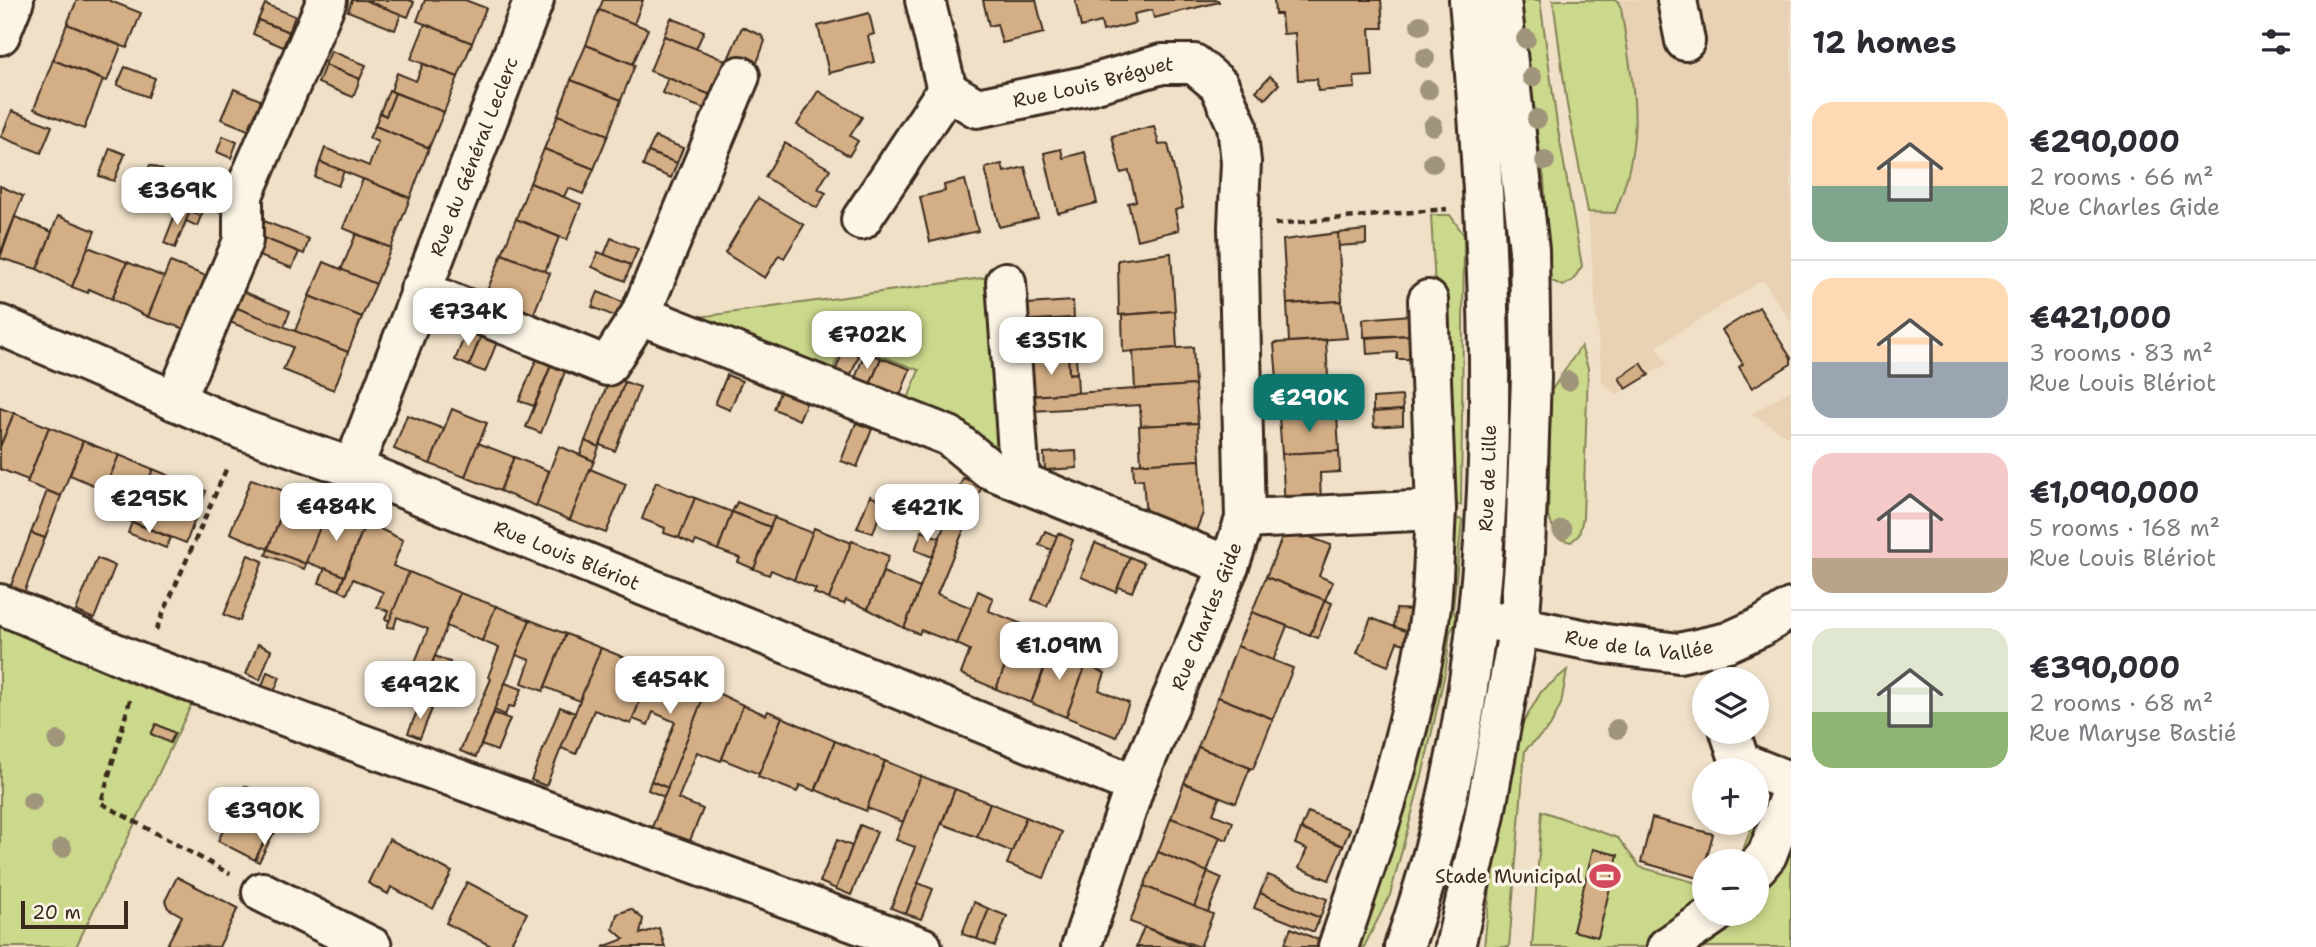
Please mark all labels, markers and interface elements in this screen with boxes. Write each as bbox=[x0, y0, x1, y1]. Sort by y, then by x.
text: 12 homes bbox=[1812, 22, 1956, 63]
icon: filters bbox=[2257, 23, 2295, 61]
street label: Rue Louis Bréguet bbox=[1011, 52, 1173, 113]
street label: Rue du Général Leclerc bbox=[424, 53, 524, 260]
text: €290,000 bbox=[2029, 121, 2180, 162]
icon: home bbox=[1868, 130, 1952, 214]
text: 2 rooms · 66 m² bbox=[2029, 162, 2214, 192]
pin: €369K bbox=[128, 168, 226, 227]
text: €369K bbox=[137, 175, 217, 205]
text: Rue Charles Gide bbox=[2029, 192, 2220, 222]
pin: €734K bbox=[419, 288, 517, 348]
text: €734K bbox=[429, 296, 507, 326]
text: €421,000 bbox=[2029, 297, 2172, 338]
icon: home bbox=[1868, 306, 1952, 390]
pin: €702K bbox=[818, 312, 916, 371]
pin: €351K bbox=[1002, 318, 1100, 377]
text: €702K bbox=[828, 319, 906, 349]
text: €351K bbox=[1015, 325, 1087, 355]
text: 3 rooms · 83 m² bbox=[2029, 338, 2213, 368]
text: Rue Louis Blériot bbox=[2029, 368, 2216, 398]
pin: €290K bbox=[1260, 374, 1358, 434]
text: €290K bbox=[1270, 382, 1348, 412]
street label: Rue de Lille bbox=[1473, 424, 1502, 532]
text: €1,090,000 bbox=[2029, 472, 2200, 513]
pin: €295K bbox=[100, 476, 198, 535]
icon: home bbox=[1868, 481, 1952, 565]
text: €295K bbox=[110, 483, 188, 513]
pin: €484K bbox=[287, 484, 385, 543]
pin: €421K bbox=[878, 484, 976, 544]
text: €484K bbox=[296, 491, 376, 521]
text: €421K bbox=[891, 492, 963, 522]
text: 5 rooms · 168 m² bbox=[2029, 513, 2220, 543]
street label: Rue Louis Blériot bbox=[490, 515, 643, 596]
street label: Rue Charles Gide bbox=[1165, 538, 1248, 694]
text: Rue Louis Blériot bbox=[2029, 543, 2216, 573]
pin: €1.09M bbox=[1002, 622, 1116, 682]
street label: Rue de la Vallée bbox=[1563, 624, 1716, 666]
text: €1.09M bbox=[1016, 630, 1102, 660]
text: €390,000 bbox=[2029, 647, 2180, 688]
pin: €454K bbox=[621, 656, 719, 716]
icon: home bbox=[1868, 656, 1952, 740]
pin: €492K bbox=[371, 662, 469, 721]
text: €454K bbox=[631, 664, 709, 694]
map controls bbox=[1692, 667, 1769, 926]
button: layers bbox=[1692, 667, 1769, 744]
text: €492K bbox=[380, 669, 460, 699]
text: 2 rooms · 68 m² bbox=[2029, 688, 2213, 718]
text: Rue Maryse Bastié bbox=[2029, 718, 2237, 748]
button: + bbox=[1692, 758, 1769, 835]
pin: €390K bbox=[215, 788, 313, 847]
text: €390K bbox=[224, 795, 304, 825]
button: − bbox=[1692, 849, 1769, 926]
sports icon: Stade Municipal bbox=[1588, 859, 1622, 893]
place label: Stade Municipal bbox=[1435, 864, 1582, 889]
scale bar bbox=[21, 898, 128, 930]
text: 20 m bbox=[32, 900, 81, 925]

